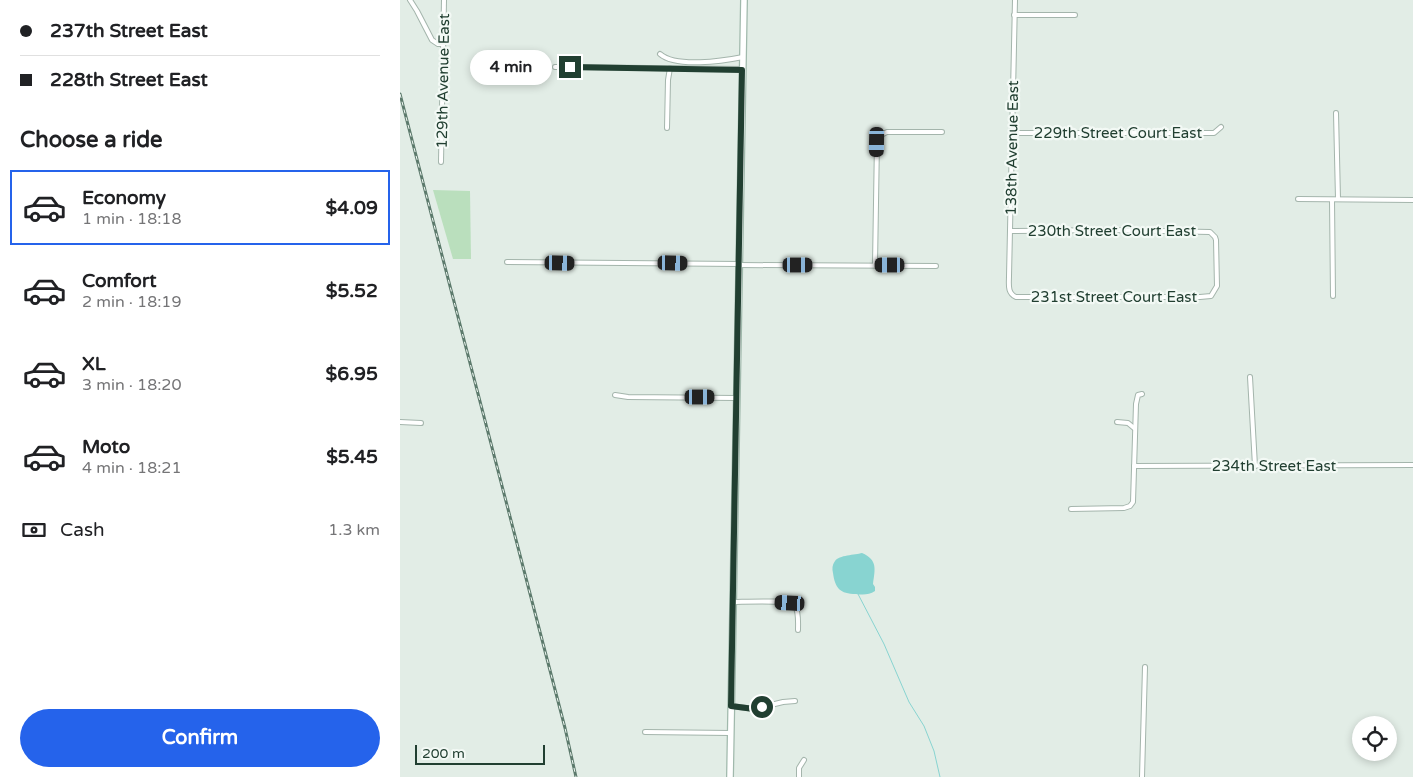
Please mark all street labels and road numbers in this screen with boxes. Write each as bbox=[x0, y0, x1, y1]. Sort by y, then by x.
street label: 129th Avenue East bbox=[433, 13, 453, 149]
street label: 138th Avenue East bbox=[1002, 80, 1022, 216]
street label: 229th Street Court East bbox=[1034, 124, 1202, 142]
street label: 230th Street Court East bbox=[1028, 222, 1196, 240]
street label: 231st Street Court East bbox=[1031, 288, 1197, 306]
street label: 234th Street East bbox=[1212, 457, 1337, 475]

